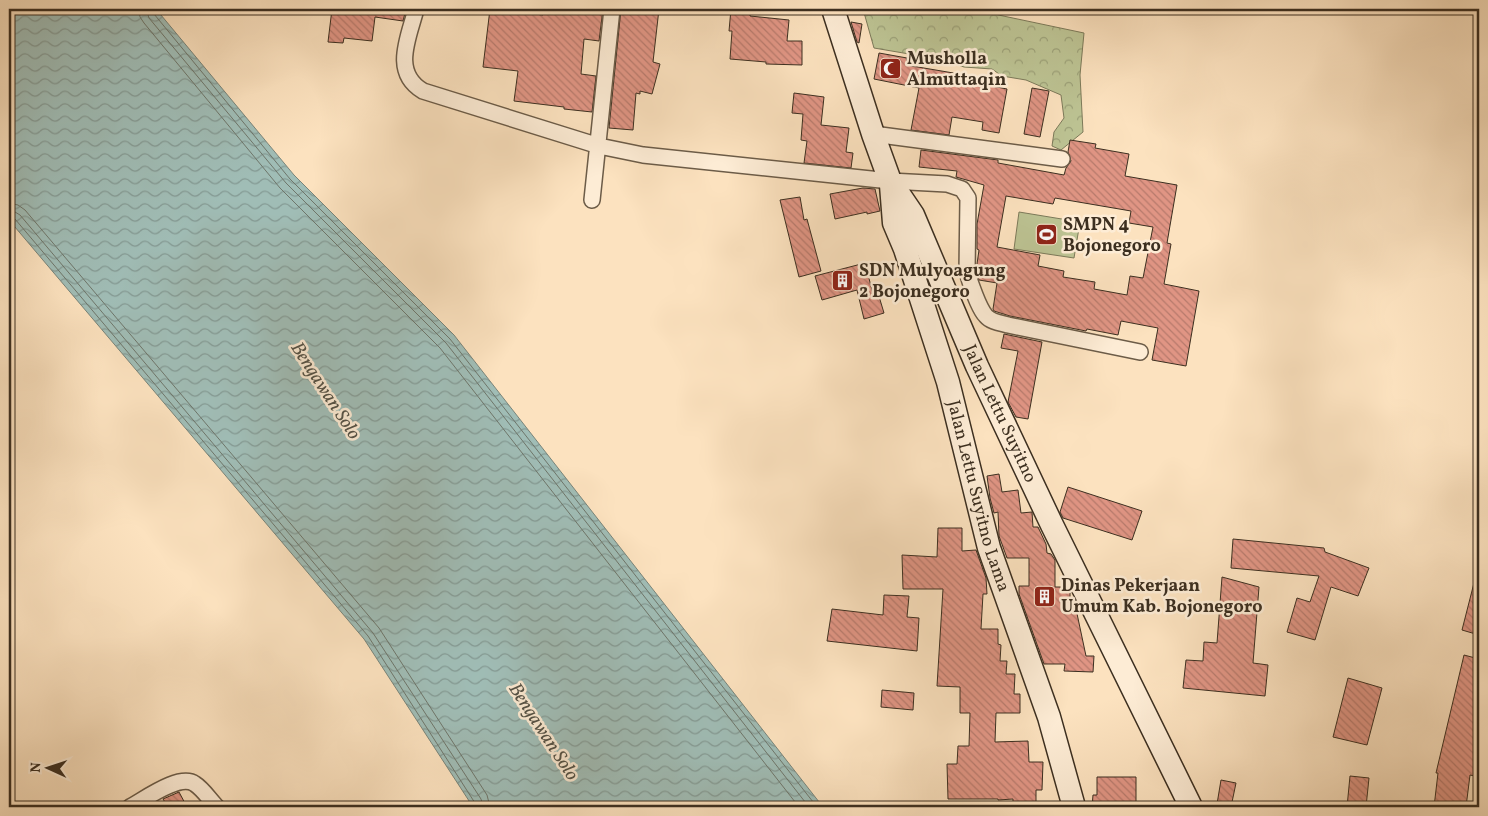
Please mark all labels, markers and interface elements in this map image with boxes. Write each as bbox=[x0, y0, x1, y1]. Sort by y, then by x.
place label: Musholla Almuttaqin bbox=[907, 47, 1006, 93]
mosque icon: Musholla Almuttaqin bbox=[879, 57, 903, 81]
place label: SMPN 4 Bojonegoro bbox=[1063, 213, 1161, 259]
sports icon: SMPN 4 Bojonegoro bbox=[1035, 223, 1059, 247]
place label: SDN Mulyoagung 2 Bojonegoro bbox=[859, 259, 1006, 305]
building icon: SDN Mulyoagung 2 Bojonegoro bbox=[831, 269, 855, 293]
water label: Bengawan Solo bbox=[284, 337, 366, 445]
street label: Jalan Lettu Suyitno bbox=[957, 341, 1043, 487]
street label: Jalan Lettu Suyitno Lama bbox=[940, 398, 1016, 595]
place label: Dinas Pekerjaan Umum Kab. Bojonegoro bbox=[1061, 574, 1263, 620]
building icon: Dinas Pekerjaan Umum Kab. Bojonegoro bbox=[1033, 584, 1057, 608]
water label: Bengawan Solo bbox=[502, 678, 584, 786]
north arrow bbox=[22, 744, 72, 794]
text: N bbox=[27, 762, 46, 773]

